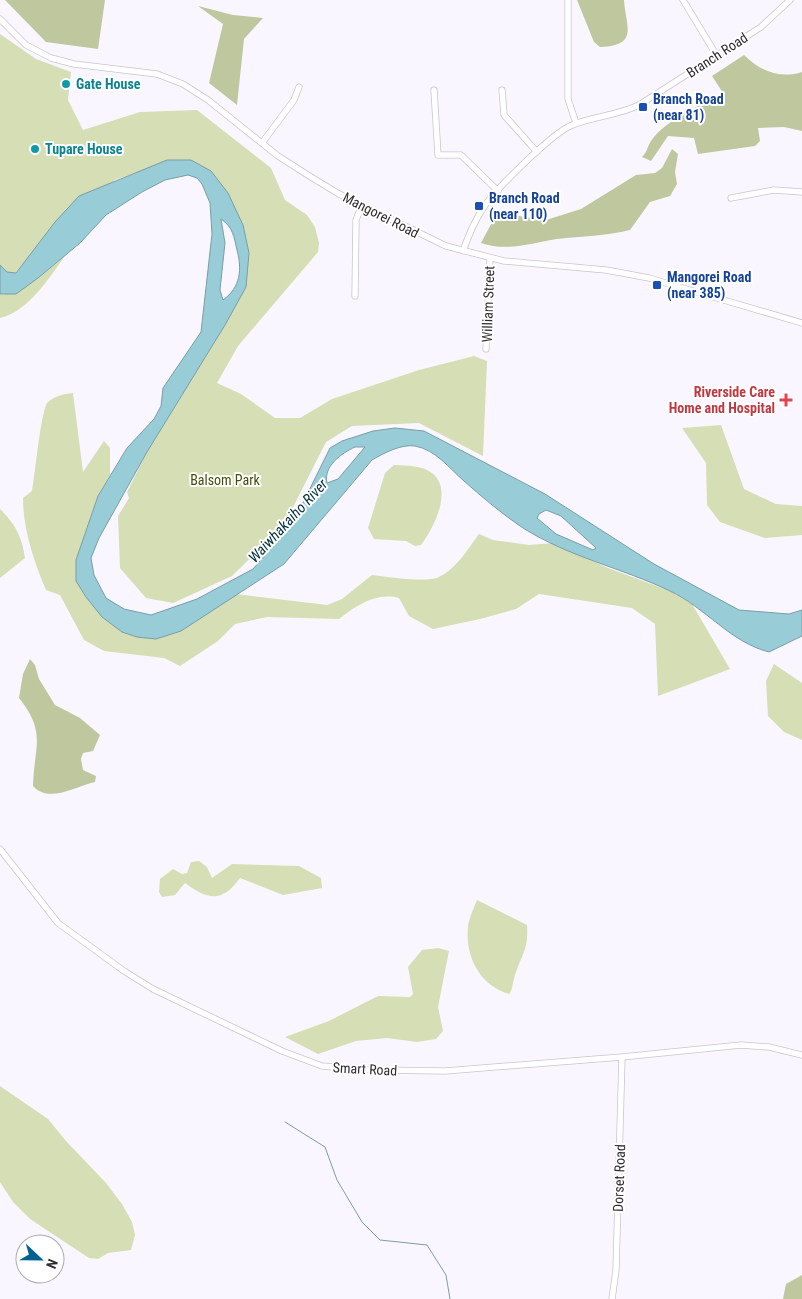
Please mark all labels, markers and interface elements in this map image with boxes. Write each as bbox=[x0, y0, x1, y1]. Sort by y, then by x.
street label: Branch Road bbox=[683, 29, 751, 81]
place label: Gate House bbox=[76, 76, 141, 92]
marker: Gate House bbox=[60, 78, 72, 90]
place label: Branch Road (near 81) bbox=[653, 91, 724, 124]
marker: Branch Road (near 81) bbox=[637, 101, 649, 113]
place label: Tupare House bbox=[45, 141, 123, 157]
marker: Tupare House bbox=[29, 143, 41, 155]
street label: Mangorei Road bbox=[340, 189, 422, 241]
place label: Branch Road (near 110) bbox=[489, 190, 560, 223]
marker: Branch Road (near 110) bbox=[473, 200, 485, 212]
street label: William Street bbox=[479, 265, 497, 343]
place label: Mangorei Road (near 385) bbox=[667, 269, 751, 302]
marker: Mangorei Road (near 385) bbox=[651, 279, 663, 291]
place label: Riverside Care Home and Hospital bbox=[669, 384, 775, 416]
marker: Riverside Care Home and Hospital bbox=[779, 393, 793, 407]
park label: Balsom Park bbox=[190, 472, 261, 488]
water label: Waiwhakaiho River bbox=[245, 475, 332, 567]
street label: Smart Road bbox=[332, 1059, 398, 1079]
street label: Dorset Road bbox=[610, 1144, 628, 1212]
north arrow bbox=[15, 1234, 65, 1284]
text: N bbox=[43, 1257, 61, 1271]

